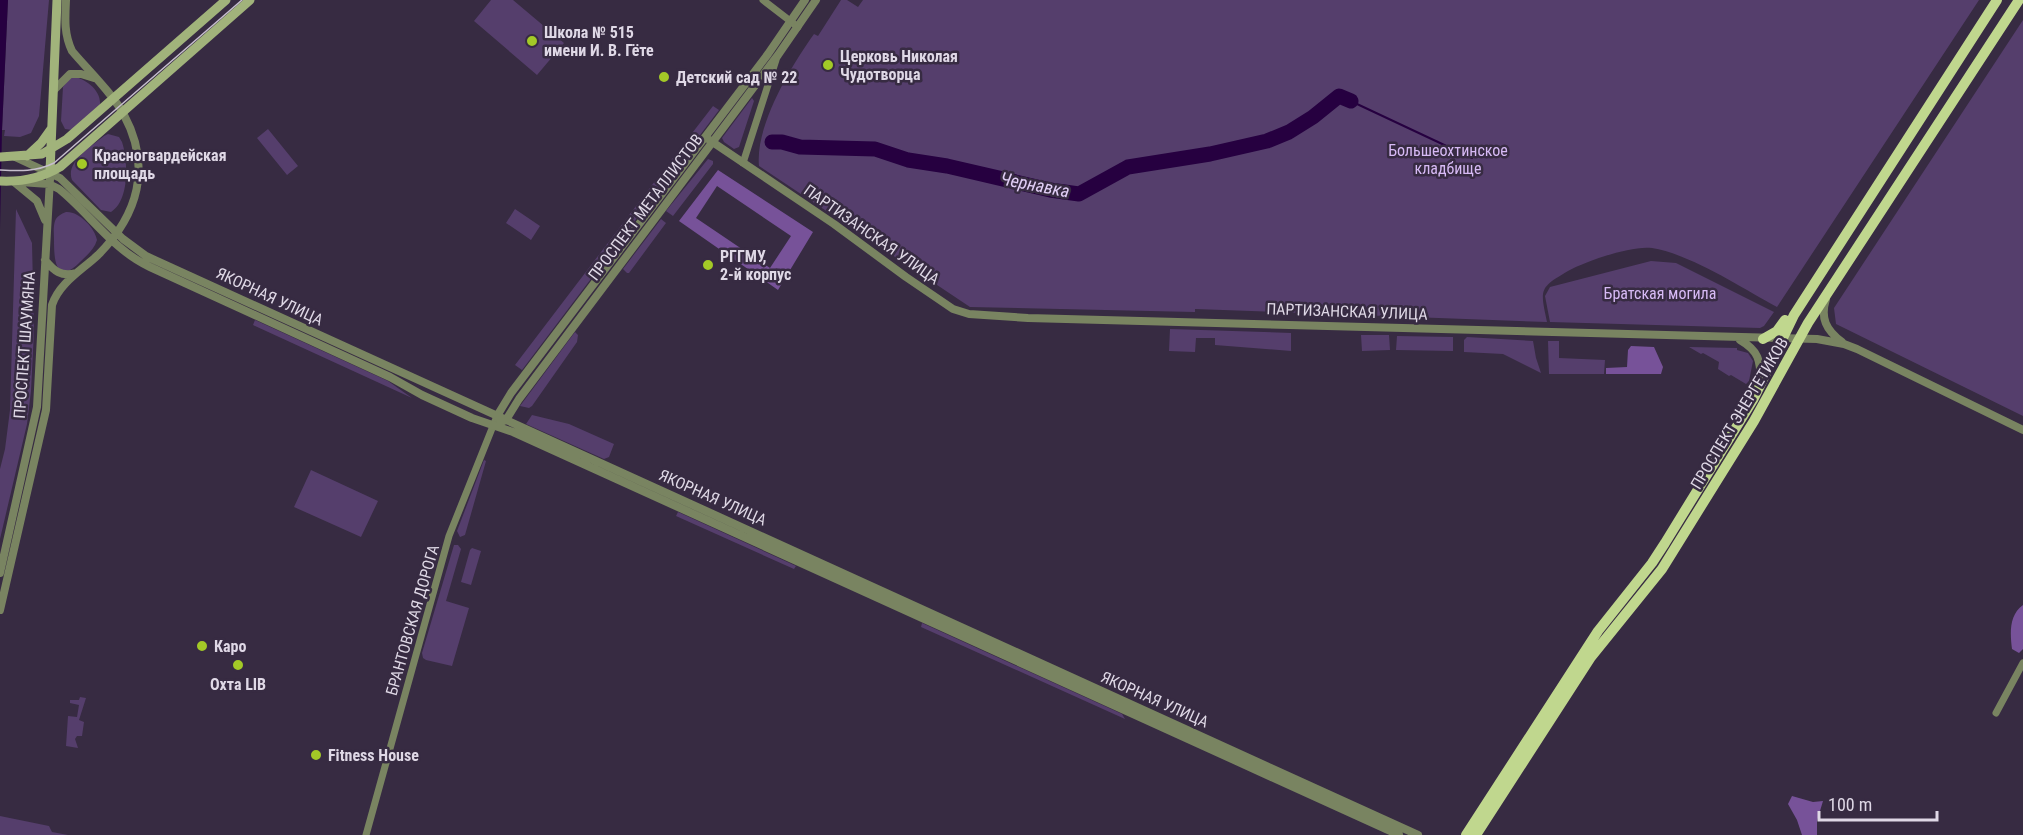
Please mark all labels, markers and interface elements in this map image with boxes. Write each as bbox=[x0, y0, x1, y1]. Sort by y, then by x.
place label: Школа № 515 имени И. В. Гёте bbox=[544, 23, 654, 60]
marker: Школа № 515 имени И. В. Гёте bbox=[525, 34, 539, 48]
place label: Церковь Николая Чудотворца bbox=[840, 47, 958, 84]
marker: Церковь Николая Чудотворца bbox=[821, 58, 835, 72]
place label: Детский сад № 22 bbox=[676, 68, 797, 87]
marker: Детский сад № 22 bbox=[657, 70, 671, 84]
street label: ПРОСПЕКТ МЕТАЛЛИСТОВ bbox=[584, 130, 707, 284]
park label: Большеохтинское кладбище bbox=[1388, 141, 1508, 178]
place label: Красногвардейская площадь bbox=[94, 146, 227, 183]
marker: Красногвардейская площадь bbox=[75, 157, 89, 171]
water label: Чернавка bbox=[999, 168, 1071, 202]
street label: ПАРТИЗАНСКАЯ УЛИЦА bbox=[800, 180, 943, 288]
place label: РГГМУ, 2-й корпус bbox=[720, 247, 791, 284]
marker: РГГМУ, 2-й корпус bbox=[701, 258, 715, 272]
street label: ЯКОРНАЯ УЛИЦА bbox=[213, 263, 326, 330]
street label: ПРОСПЕКТ ШАУМЯНА bbox=[10, 271, 39, 419]
park label: Братская могила bbox=[1604, 284, 1716, 303]
street label: ПАРТИЗАНСКАЯ УЛИЦА bbox=[1266, 299, 1428, 324]
street label: ПРОСПЕКТ ЭНЕРГЕТИКОВ bbox=[1687, 334, 1792, 492]
street label: ЯКОРНАЯ УЛИЦА bbox=[656, 465, 770, 530]
street label: БРАНТОВСКАЯ ДОРОГА bbox=[382, 543, 443, 698]
place label: Каро bbox=[214, 637, 246, 656]
marker: Каро bbox=[195, 639, 209, 653]
marker: Охта LIB bbox=[231, 658, 245, 672]
street label: ЯКОРНАЯ УЛИЦА bbox=[1098, 667, 1212, 732]
place label: Охта LIB bbox=[210, 675, 266, 694]
place label: Fitness House bbox=[328, 746, 419, 765]
marker: Fitness House bbox=[309, 748, 323, 762]
scale bar bbox=[1819, 784, 1938, 822]
text: 100 m bbox=[1828, 794, 1872, 815]

